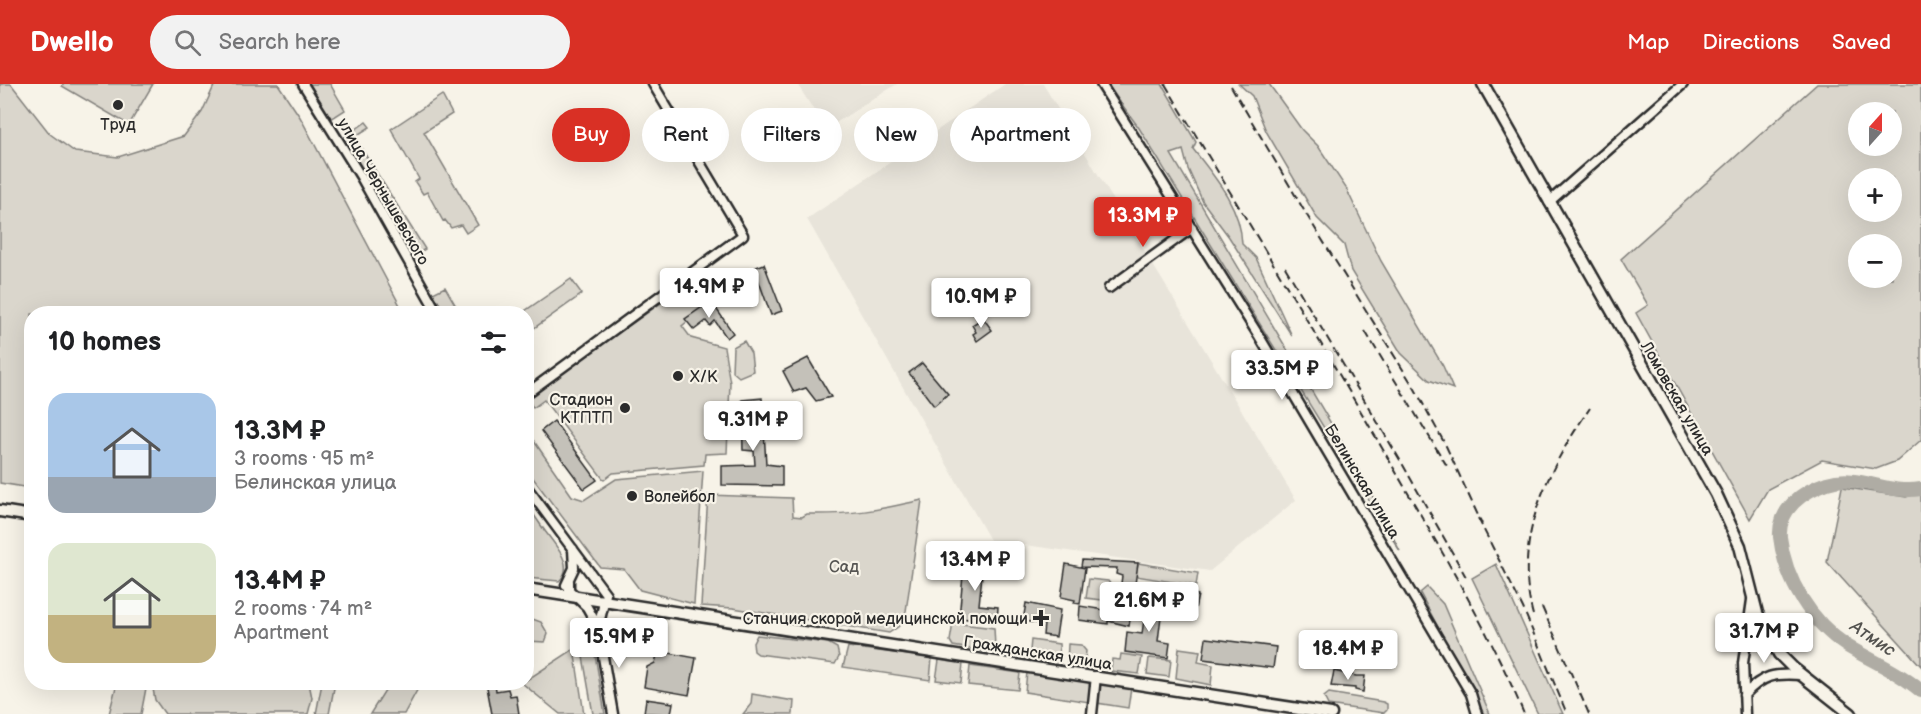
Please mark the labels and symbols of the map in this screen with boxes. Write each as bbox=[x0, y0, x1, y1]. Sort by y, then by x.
marker: Труд bbox=[111, 98, 125, 112]
north arrow bbox=[1848, 102, 1902, 156]
street label: улица Чернышевского bbox=[333, 115, 432, 268]
place label: Труд bbox=[100, 116, 136, 135]
pin: 13.3M ₽ bbox=[1088, 197, 1198, 248]
pin: 14.9M ₽ bbox=[654, 268, 764, 319]
pin: 10.9M ₽ bbox=[926, 278, 1036, 329]
street label: Ломовская улица bbox=[1636, 337, 1717, 460]
pin: 33.5M ₽ bbox=[1227, 350, 1337, 401]
place label: Х/К bbox=[690, 368, 718, 387]
marker: Х/К bbox=[671, 369, 685, 383]
place label: Стадион КТПТП bbox=[550, 391, 613, 428]
marker: Стадион КТПТП bbox=[618, 401, 632, 415]
pin: 9.31M ₽ bbox=[698, 401, 808, 452]
street label: Белинская улица bbox=[1320, 421, 1404, 543]
place label: Волейбол bbox=[644, 488, 716, 507]
marker: Волейбол bbox=[625, 489, 639, 503]
pin: 13.4M ₽ bbox=[920, 541, 1030, 592]
park label: Сад bbox=[829, 558, 859, 577]
pin: 21.6M ₽ bbox=[1094, 582, 1204, 633]
marker: Станция скорой медицинской помощи bbox=[1032, 609, 1050, 627]
place label: Станция скорой медицинской помощи bbox=[743, 610, 1028, 629]
pin: 31.7M ₽ bbox=[1709, 613, 1819, 664]
water label: Атмис bbox=[1845, 615, 1899, 661]
pin: 15.9M ₽ bbox=[564, 618, 674, 669]
pin: 18.4M ₽ bbox=[1293, 630, 1403, 681]
street label: Гражданская улица bbox=[962, 632, 1114, 675]

